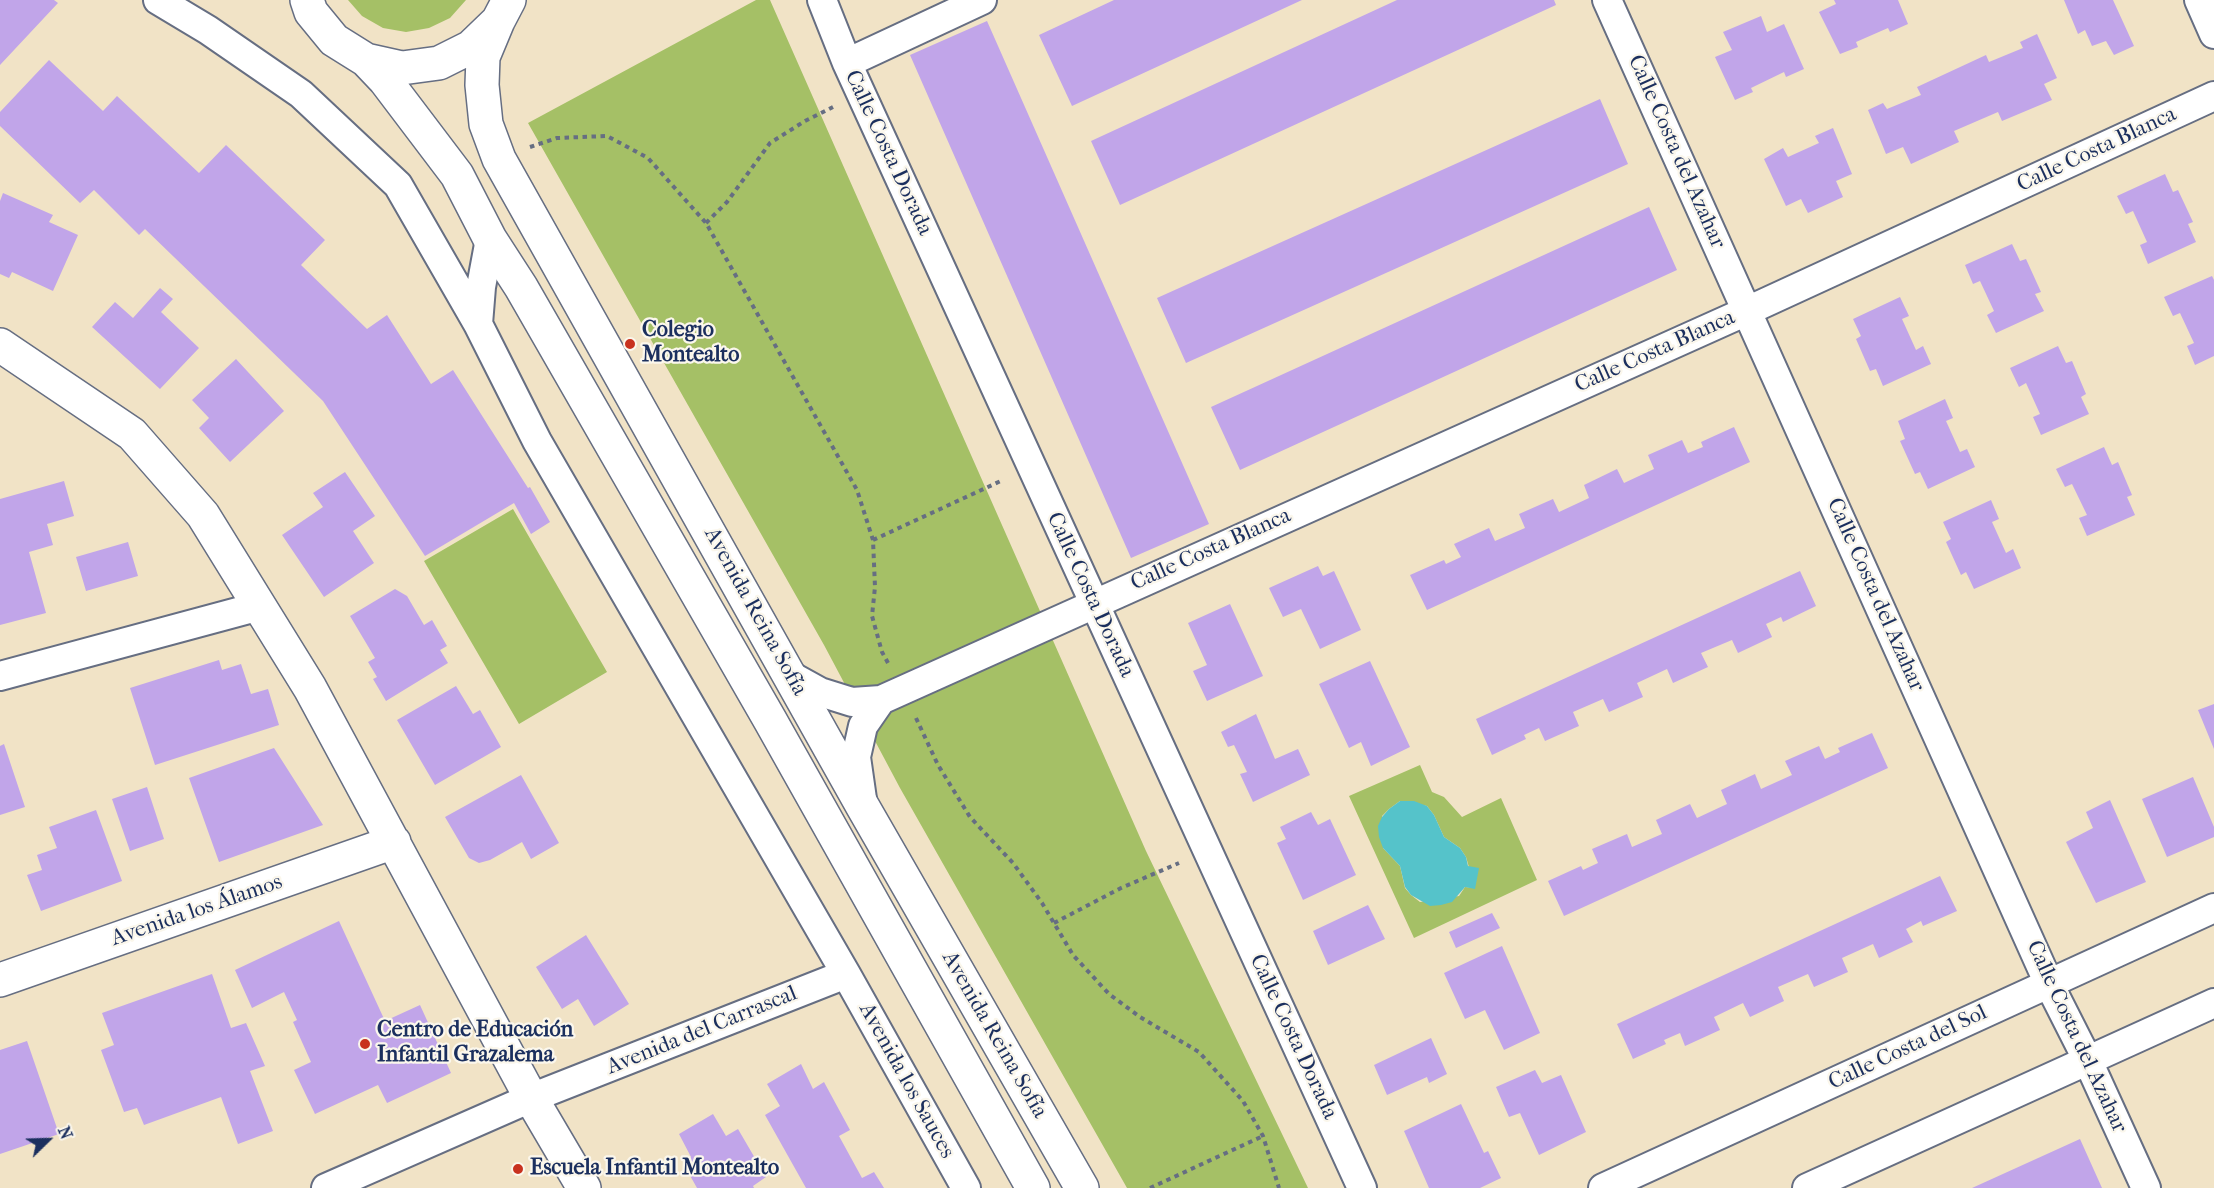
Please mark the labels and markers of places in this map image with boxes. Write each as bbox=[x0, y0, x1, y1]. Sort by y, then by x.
place label: Colegio Montealto bbox=[642, 318, 739, 370]
marker: Colegio Montealto bbox=[623, 337, 637, 351]
place label: Centro de Educación Infantil Grazalema bbox=[377, 1018, 573, 1070]
marker: Centro de Educación Infantil Grazalema bbox=[358, 1037, 372, 1051]
place label: Escuela Infantil Montealto bbox=[530, 1156, 779, 1182]
marker: Escuela Infantil Montealto bbox=[511, 1162, 525, 1176]

